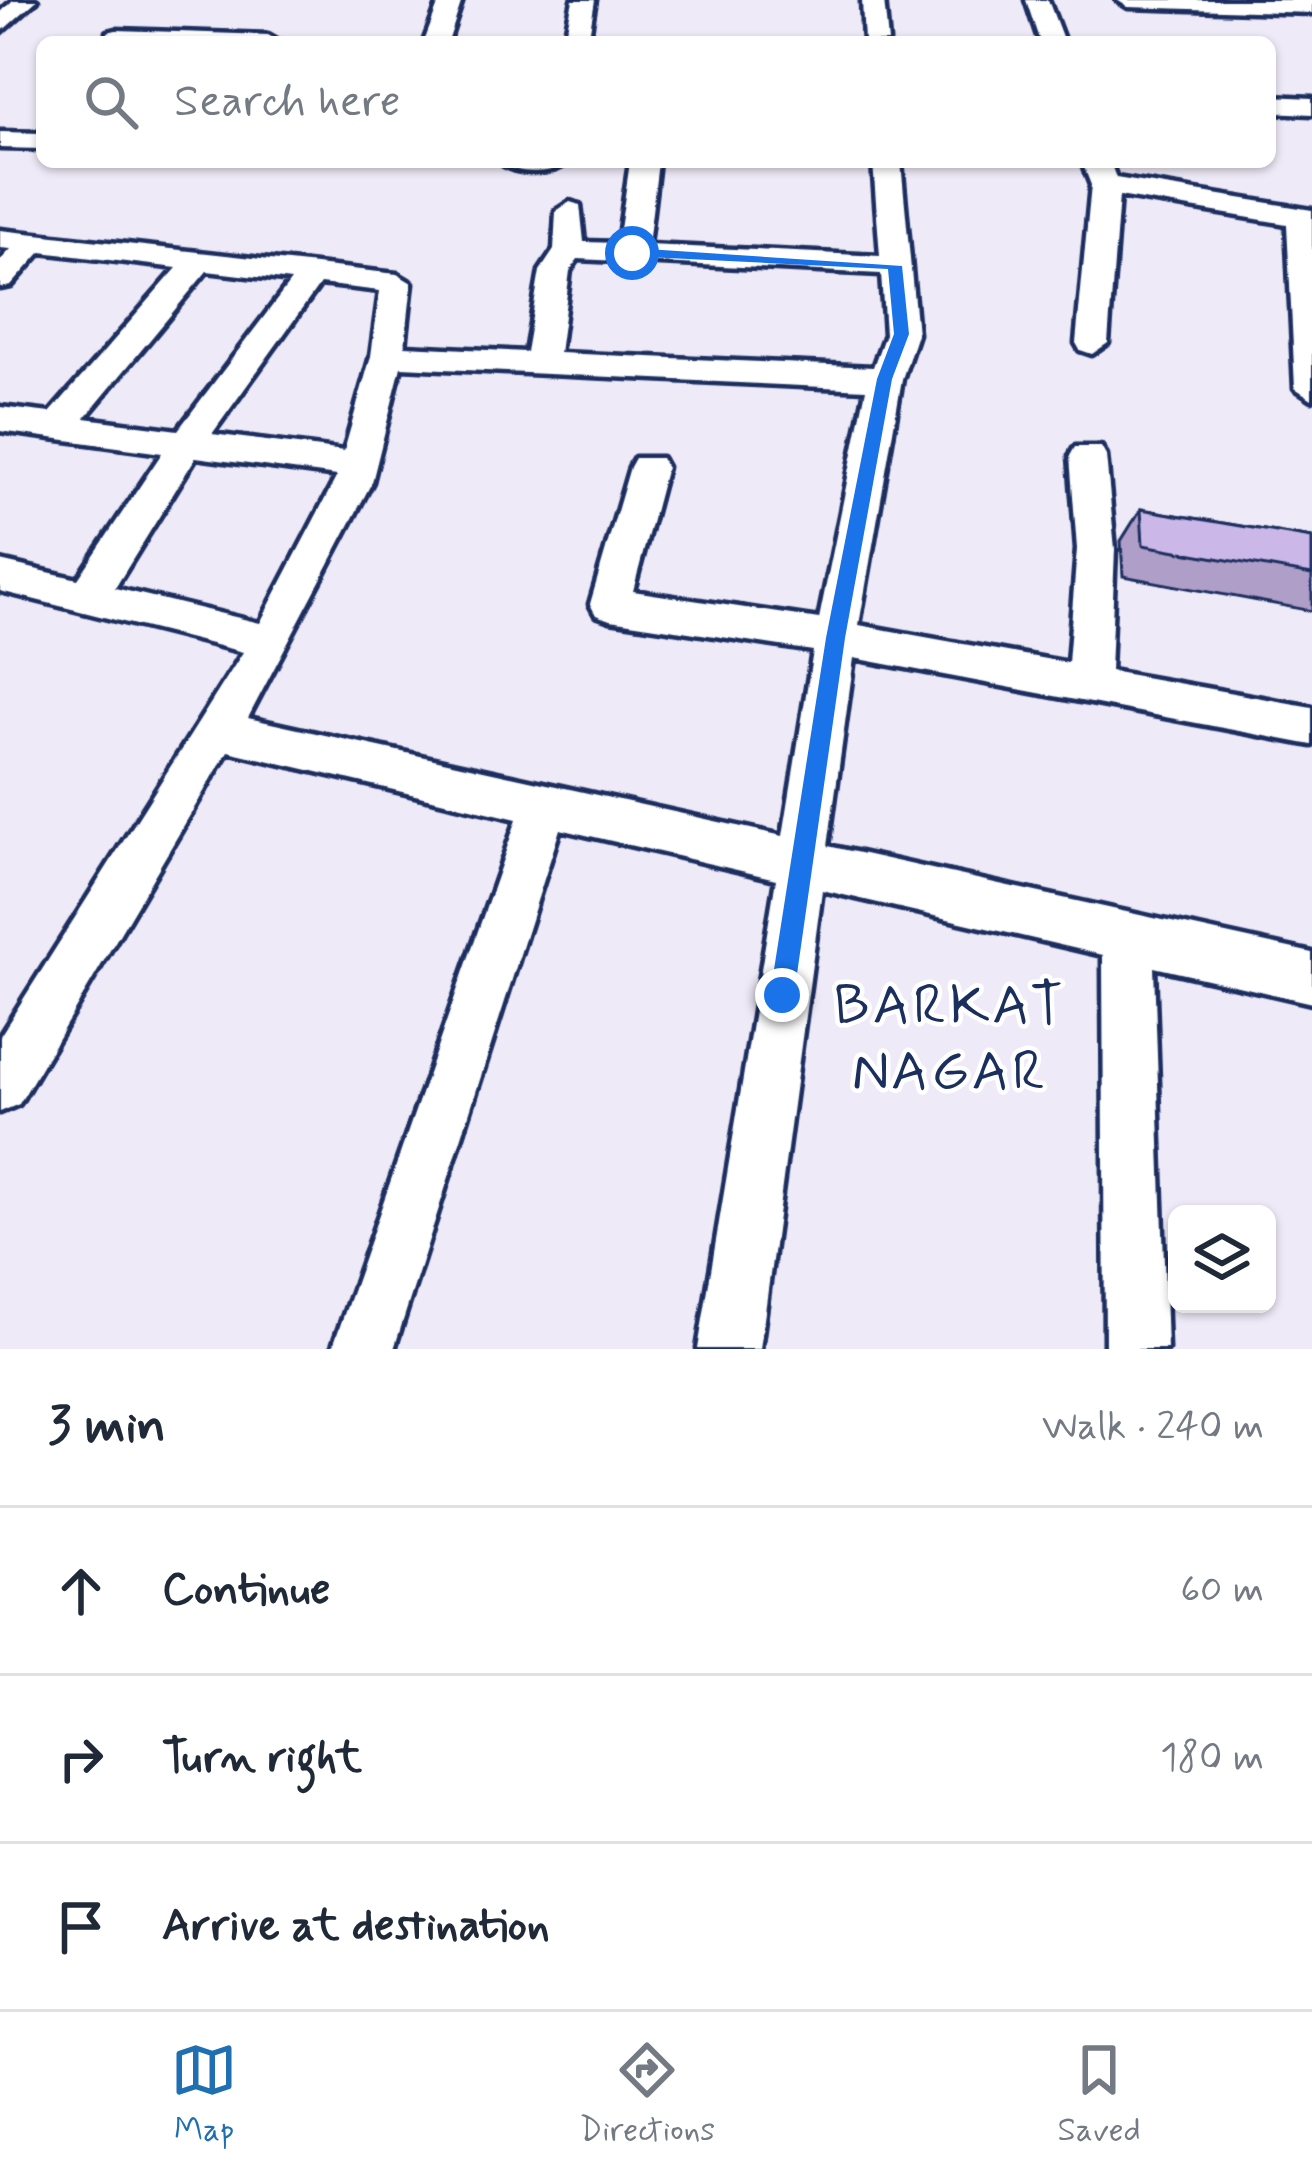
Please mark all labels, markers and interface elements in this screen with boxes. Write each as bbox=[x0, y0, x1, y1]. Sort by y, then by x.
search box bbox=[36, 36, 1276, 168]
icon: search bbox=[78, 69, 144, 135]
text: Search here bbox=[174, 73, 401, 132]
route start bbox=[605, 226, 659, 280]
route end bbox=[755, 968, 809, 1022]
district label: BARKAT NAGAR bbox=[834, 970, 1066, 1111]
map controls bbox=[1168, 1205, 1276, 1313]
button: layers bbox=[1168, 1205, 1276, 1313]
text: 3 min bbox=[48, 1394, 166, 1460]
text: Walk · 240 m bbox=[1042, 1402, 1264, 1453]
icon: ahead bbox=[48, 1558, 114, 1624]
text: Continue bbox=[162, 1561, 330, 1620]
text: 60 m bbox=[1180, 1565, 1264, 1616]
icon: right bbox=[48, 1726, 114, 1792]
text: Turn right bbox=[162, 1729, 362, 1788]
text: 180 m bbox=[1160, 1733, 1264, 1784]
icon: arrive bbox=[48, 1894, 114, 1960]
text: Arrive at destination bbox=[162, 1897, 550, 1956]
tab: Map bbox=[171, 2037, 237, 2153]
tab: Directions bbox=[579, 2037, 715, 2153]
tab: Saved bbox=[1057, 2037, 1141, 2153]

